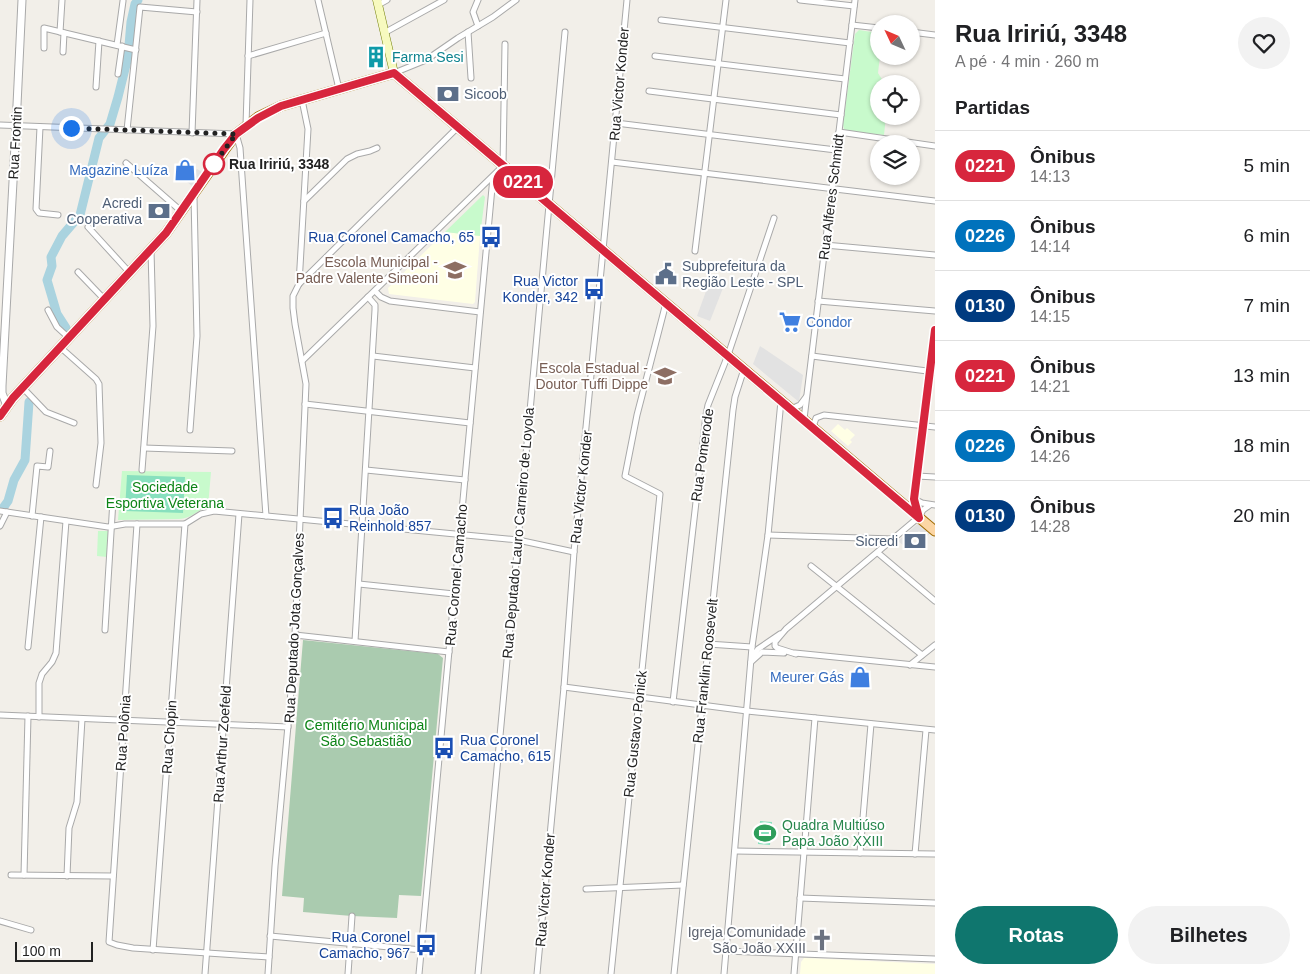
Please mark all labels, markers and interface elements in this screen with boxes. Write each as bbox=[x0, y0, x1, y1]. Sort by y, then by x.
north arrow bbox=[870, 15, 920, 65]
map controls bbox=[870, 15, 920, 185]
button: heart bbox=[1238, 17, 1290, 69]
text: Rua Iririú, 3348 bbox=[955, 20, 1127, 47]
street label: Rua Victor Konder bbox=[606, 26, 632, 142]
building icon: Farma Sesi bbox=[363, 44, 389, 70]
place label: Farma Sesi bbox=[392, 49, 464, 65]
text: A pé · 4 min · 260 m bbox=[955, 53, 1099, 70]
button: locate bbox=[870, 75, 920, 125]
bank icon: Sicoob bbox=[435, 81, 461, 107]
place label: Sicoob bbox=[464, 86, 507, 102]
text: Partidas bbox=[955, 97, 1030, 118]
street label: Rua Frontin bbox=[5, 106, 25, 180]
your location bbox=[59, 116, 84, 141]
street label: Rua Alferes Schmidt bbox=[815, 133, 847, 261]
button: layers bbox=[870, 135, 920, 185]
text: Ônibus bbox=[1030, 146, 1096, 167]
marker: Rua Iririú, 3348 bbox=[203, 153, 225, 175]
text: 5 min bbox=[1244, 155, 1290, 176]
place label: Rua Iririú, 3348 bbox=[229, 156, 330, 172]
text: 0221 bbox=[965, 156, 1005, 176]
shop icon: Magazine Luíza bbox=[172, 157, 198, 183]
place label: Magazine Luíza bbox=[69, 162, 168, 178]
line badge: 0221 bbox=[488, 166, 558, 198]
text: 14:13 bbox=[1030, 168, 1070, 185]
text: 0221 bbox=[503, 172, 543, 192]
place label: Acredi Cooperativa bbox=[67, 195, 142, 227]
bank icon: Acredi Cooperativa bbox=[146, 198, 172, 224]
text: Ônibus bbox=[1030, 216, 1096, 237]
bus stop icon: Rua Coronel Camacho, 65 bbox=[478, 224, 504, 250]
text: 6 min bbox=[1244, 225, 1290, 246]
text: 0226 bbox=[965, 226, 1005, 246]
place label: Rua Coronel Camacho, 65 bbox=[308, 229, 474, 245]
text: 14:14 bbox=[1030, 238, 1070, 255]
place label: Escola Municipal - Padre Valente Simeoni bbox=[296, 254, 438, 286]
school or university icon: Escola Municipal - Padre Valente Simeoni bbox=[442, 257, 468, 283]
place label: Subprefeitura da Região Leste - SPL bbox=[682, 258, 804, 290]
public building icon: Subprefeitura da Região Leste - SPL bbox=[653, 261, 679, 287]
place label: Rua Victor Konder, 342 bbox=[502, 273, 578, 305]
bus stop icon: Rua Victor Konder, 342 bbox=[581, 276, 607, 302]
text: Ônibus bbox=[1030, 286, 1096, 307]
text: 7 min bbox=[1244, 295, 1290, 316]
text: 0130 bbox=[965, 296, 1005, 316]
text: 14:15 bbox=[1030, 308, 1070, 325]
supermarket icon: Condor bbox=[777, 309, 803, 335]
place label: Condor bbox=[806, 314, 852, 330]
text: Ônibus bbox=[1030, 356, 1096, 377]
place label: Escola Estadual - Doutor Tuffi Dippe bbox=[535, 360, 648, 392]
school or university icon: Escola Estadual - Doutor Tuffi Dippe bbox=[652, 363, 678, 389]
text: 13 min bbox=[1233, 365, 1290, 386]
text: 0221 bbox=[965, 366, 1005, 386]
text: 14:21 bbox=[1030, 378, 1070, 395]
street label: Rua Deputado Lauro Carneiro de Loyola bbox=[499, 406, 537, 659]
street label: Rua Pomerode bbox=[688, 407, 717, 503]
text: Ônibus bbox=[1030, 426, 1096, 447]
street label: Rua Victor Konder bbox=[567, 429, 595, 545]
text: 18 min bbox=[1233, 435, 1290, 456]
text: 0226 bbox=[965, 436, 1005, 456]
text: 14:26 bbox=[1030, 448, 1070, 465]
park label: Sociedade Esportiva Veterana bbox=[106, 479, 224, 511]
text: Ônibus bbox=[1030, 496, 1096, 517]
place label: Rua João Reinhold 857 bbox=[349, 502, 432, 534]
street label: Rua Coronel Camacho bbox=[442, 503, 470, 647]
bus stop icon: Rua João Reinhold 857 bbox=[320, 505, 346, 531]
text: 20 min bbox=[1233, 505, 1290, 526]
text: 0130 bbox=[965, 506, 1005, 526]
text: 14:28 bbox=[1030, 518, 1070, 535]
bank icon: Sicredi bbox=[902, 528, 928, 554]
street label: Rua Deputado Jota Gonçalves bbox=[281, 532, 307, 724]
place label: Sicredi bbox=[855, 533, 898, 549]
street label: Rua Franklin Roosevelt bbox=[689, 598, 721, 744]
shop icon: Meurer Gás bbox=[847, 664, 873, 690]
street label: Rua Gustavo Ponick bbox=[620, 669, 650, 798]
place label: Meurer Gás bbox=[770, 669, 844, 685]
street label: Rua Arthur Zoefeld bbox=[210, 685, 234, 803]
street label: Rua Polônia bbox=[112, 694, 134, 772]
street label: Rua Chopin bbox=[158, 700, 180, 774]
park label: Cemitério Municipal São Sebastião bbox=[305, 717, 427, 749]
place label: Rua Coronel Camacho, 615 bbox=[460, 732, 551, 764]
bus stop icon: Rua Coronel Camacho, 615 bbox=[431, 735, 457, 761]
place label: Quadra Multiúso Papa João XXIII bbox=[782, 817, 885, 849]
sports icon: Quadra Multiúso Papa João XXIII bbox=[752, 820, 778, 846]
street label: Rua Victor Konder bbox=[532, 832, 558, 948]
button: Rotas bbox=[955, 906, 1118, 964]
button: Bilhetes bbox=[1128, 906, 1290, 964]
place label: Igreja Comunidade São João XXIII bbox=[688, 924, 806, 956]
church icon: Igreja Comunidade São João XXIII bbox=[809, 927, 835, 953]
place label: Rua Coronel Camacho, 967 bbox=[319, 929, 410, 961]
bus stop icon: Rua Coronel Camacho, 967 bbox=[413, 932, 439, 958]
scale bar bbox=[15, 939, 92, 962]
text: 100 m bbox=[22, 943, 61, 959]

